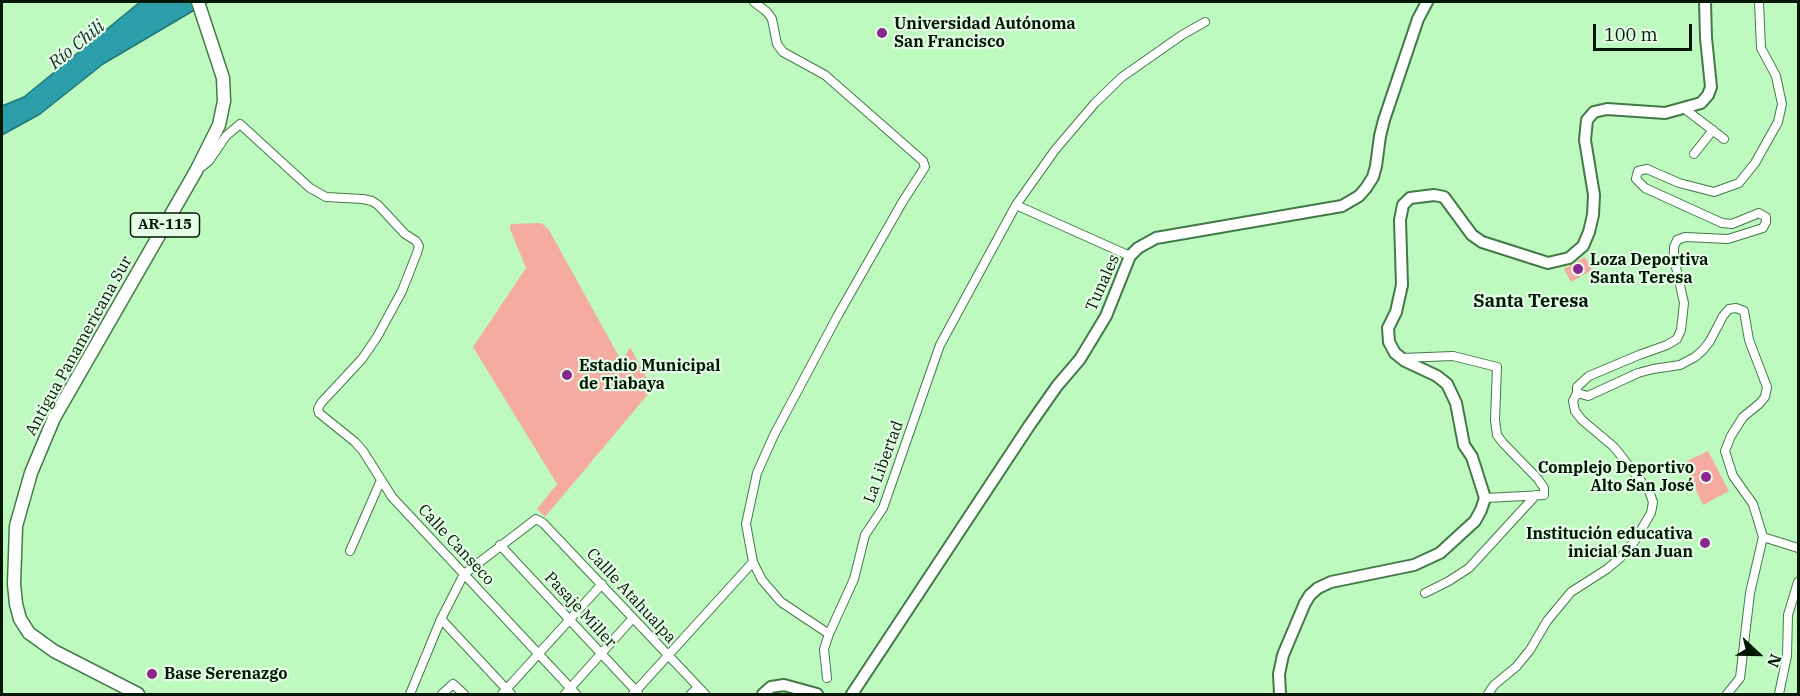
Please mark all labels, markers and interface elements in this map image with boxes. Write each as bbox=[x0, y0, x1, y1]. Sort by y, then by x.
scale bar bbox=[1596, 12, 1695, 50]
place label: Universidad Autónoma San Francisco bbox=[894, 14, 1076, 52]
water label: Río Chili bbox=[45, 16, 109, 74]
text: 100 m bbox=[1604, 23, 1658, 46]
marker: Universidad Autónoma San Francisco bbox=[875, 26, 889, 40]
road number: AR-115 bbox=[130, 213, 200, 237]
place label: Loza Deportiva Santa Teresa bbox=[1590, 250, 1708, 288]
street label: Tunales bbox=[1082, 252, 1124, 314]
street label: Antigua Panamericana Sur bbox=[22, 253, 136, 439]
marker: Loza Deportiva Santa Teresa bbox=[1571, 262, 1585, 276]
district label: Santa Teresa bbox=[1473, 291, 1589, 313]
place label: Estadio Municipal de Tiabaya bbox=[579, 356, 720, 394]
marker: Estadio Municipal de Tiabaya bbox=[560, 368, 574, 382]
street label: La Libertad bbox=[860, 418, 908, 506]
place label: Complejo Deportivo Alto San José bbox=[1538, 458, 1694, 496]
marker: Complejo Deportivo Alto San José bbox=[1699, 470, 1713, 484]
street label: Calle Canseco bbox=[414, 501, 498, 589]
place label: Institución educativa inicial San Juan bbox=[1526, 524, 1693, 562]
marker: Institución educativa inicial San Juan bbox=[1698, 536, 1712, 550]
street label: Callle Atahualpa bbox=[582, 545, 680, 647]
street label: Pasaje Miller bbox=[540, 568, 620, 652]
north arrow bbox=[1728, 624, 1788, 684]
text: N bbox=[1763, 651, 1786, 670]
place label: Base Serenazgo bbox=[164, 664, 288, 684]
marker: Base Serenazgo bbox=[145, 667, 159, 681]

